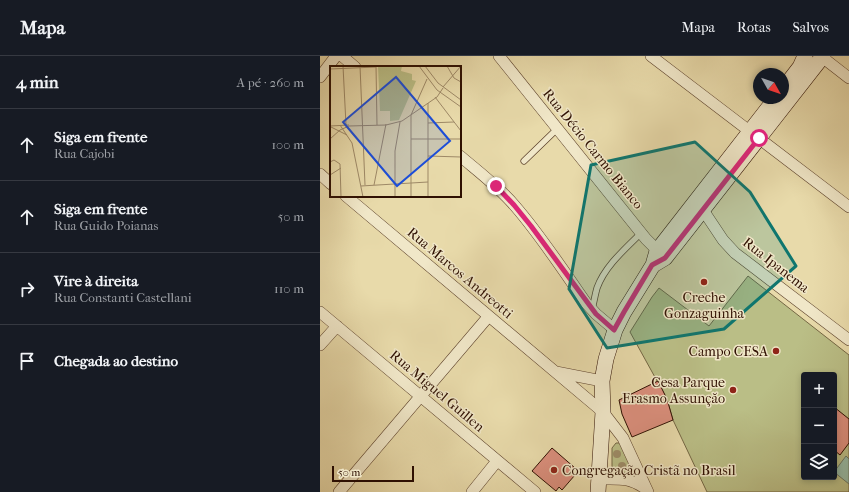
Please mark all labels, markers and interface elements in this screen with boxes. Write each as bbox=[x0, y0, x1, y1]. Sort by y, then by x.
text: Mapa bbox=[20, 17, 65, 39]
text: Mapa bbox=[682, 19, 715, 36]
text: Rotas bbox=[737, 19, 771, 36]
text: Salvos bbox=[793, 19, 829, 36]
inset map bbox=[330, 66, 461, 197]
north arrow bbox=[753, 68, 789, 104]
text: 4 min bbox=[16, 72, 59, 92]
text: A pé · 260 m bbox=[237, 75, 304, 90]
street label: Rua Décio Carmo Bianco bbox=[539, 85, 647, 213]
text: Siga em frente bbox=[54, 128, 147, 146]
route start bbox=[750, 129, 768, 147]
icon: ahead bbox=[16, 134, 38, 156]
text: 100 m bbox=[271, 137, 304, 152]
text: Rua Cajobi bbox=[54, 146, 115, 161]
route end bbox=[487, 177, 505, 195]
text: Siga em frente bbox=[54, 200, 147, 218]
icon: ahead bbox=[16, 206, 38, 228]
text: 50 m bbox=[278, 209, 304, 224]
text: Rua Guido Poianas bbox=[54, 218, 158, 233]
street label: Rua Marcos Andreotti bbox=[404, 224, 516, 322]
street label: Rua Ipanema bbox=[739, 234, 813, 297]
text: Vire à direita bbox=[54, 272, 138, 290]
marker: Creche Gonzaguinha bbox=[699, 277, 709, 287]
icon: right bbox=[16, 278, 38, 300]
text: 110 m bbox=[274, 281, 304, 296]
place label: Creche Gonzaguinha bbox=[664, 289, 745, 322]
text: Rua Constanti Castellani bbox=[54, 290, 192, 305]
place label: Campo CESA bbox=[688, 343, 769, 360]
street label: Rua Miguel Guillen bbox=[386, 346, 488, 436]
marker: Campo CESA bbox=[771, 346, 781, 356]
icon: arrive bbox=[16, 350, 38, 372]
text: Chegada ao destino bbox=[54, 352, 178, 370]
map controls bbox=[801, 372, 837, 480]
button: + bbox=[801, 372, 837, 408]
place label: Cesa Parque Erasmo Assunçăo bbox=[622, 374, 725, 407]
marker: Cesa Parque Erasmo Assunçăo bbox=[728, 385, 738, 395]
button: − bbox=[801, 408, 837, 444]
button: layers bbox=[801, 444, 837, 480]
place label: Congregação Cristã no Brasil bbox=[562, 462, 736, 479]
scale bar bbox=[332, 464, 414, 483]
marker: Congregação Cristã no Brasil bbox=[549, 465, 559, 475]
text: 50 m bbox=[338, 466, 360, 479]

